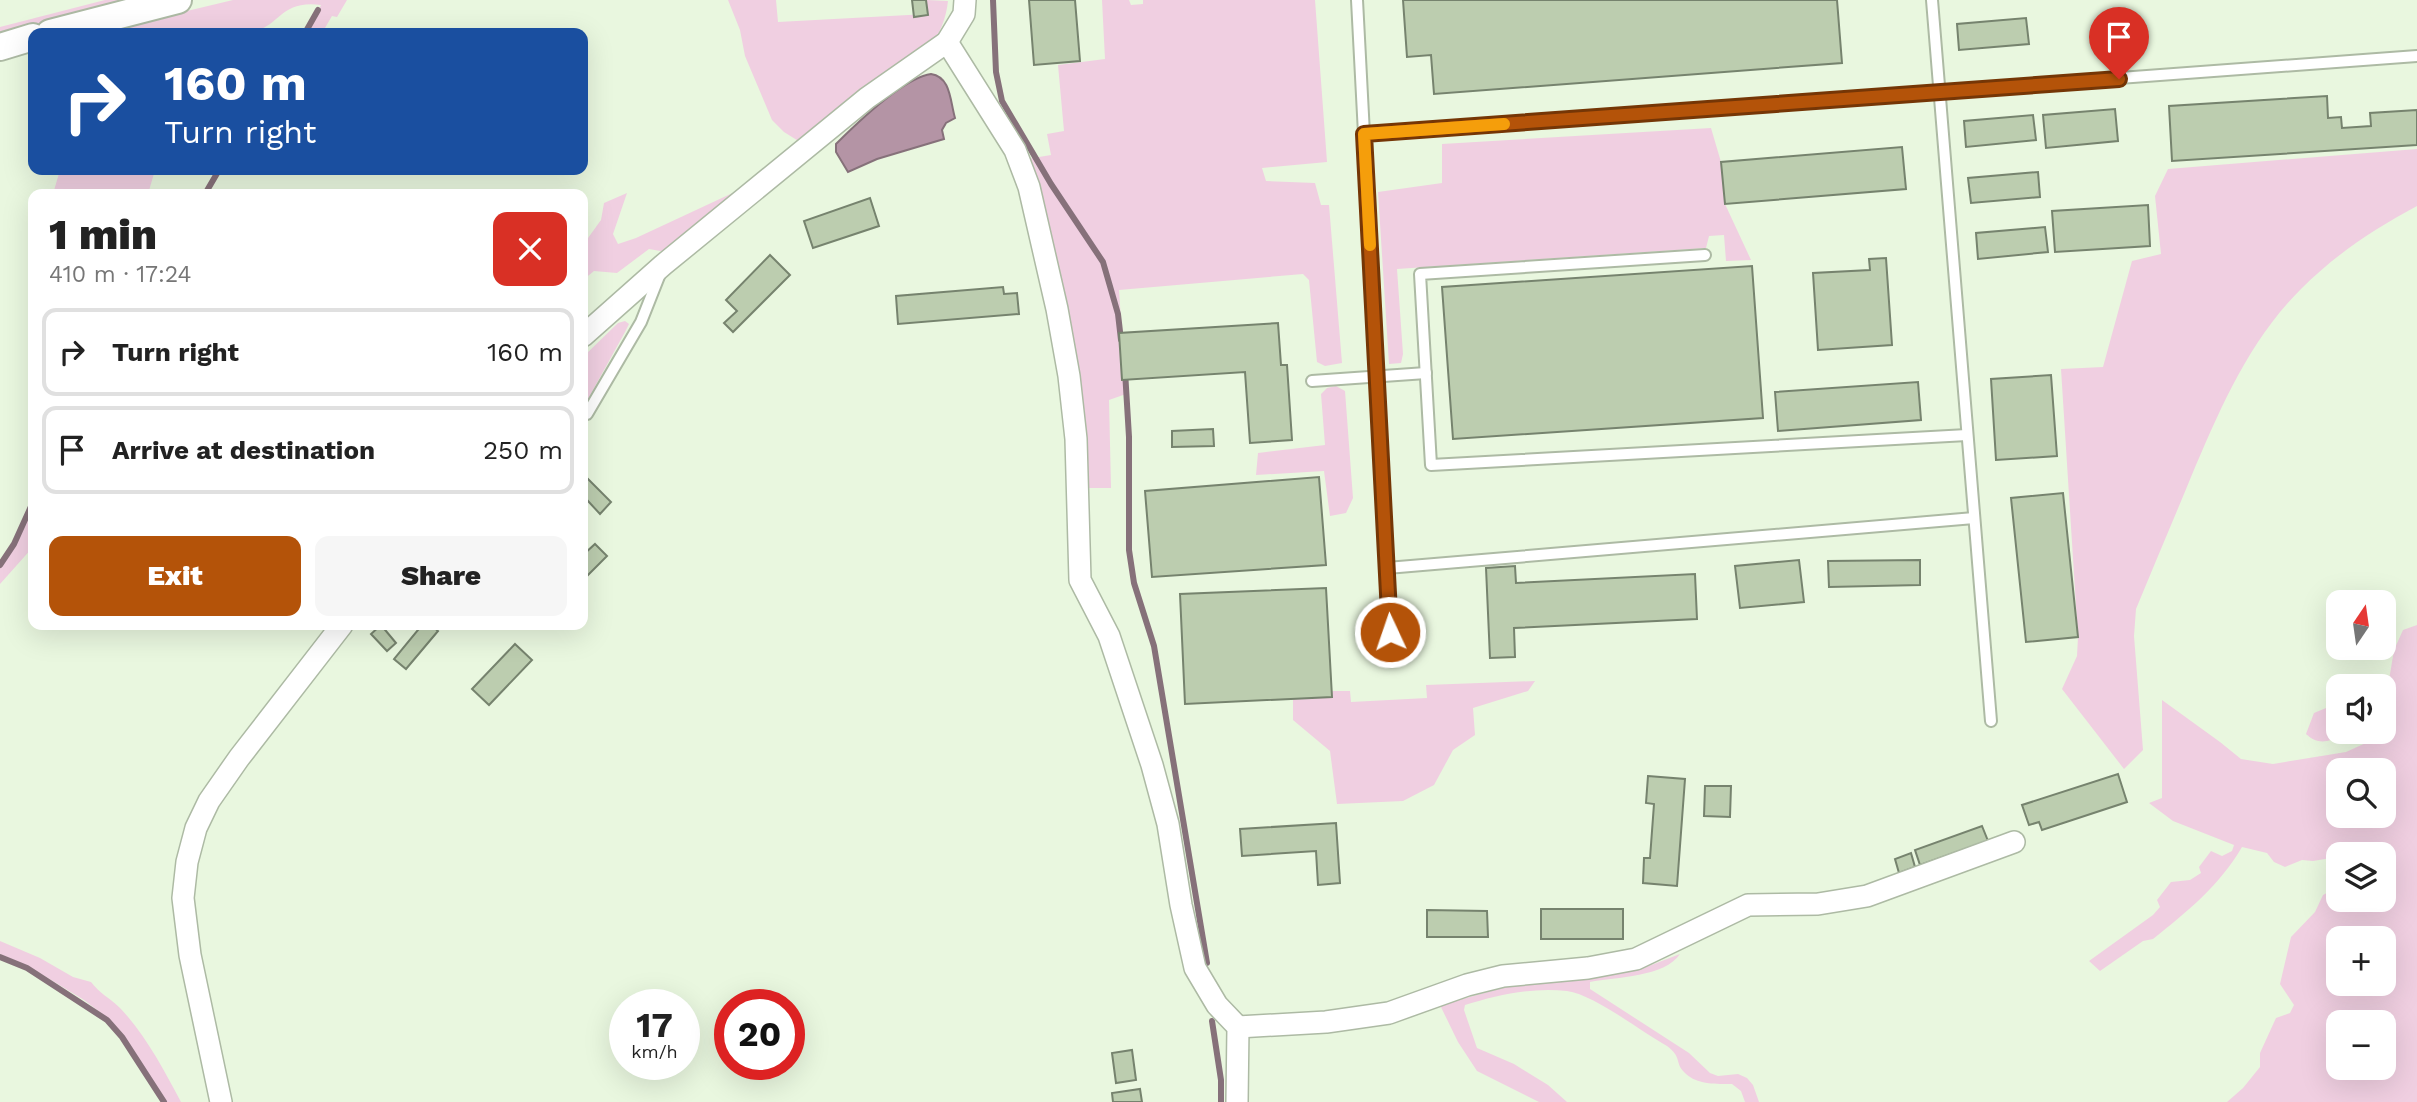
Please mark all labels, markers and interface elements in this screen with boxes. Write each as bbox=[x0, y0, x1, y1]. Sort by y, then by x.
pin bbox=[2089, 7, 2149, 79]
icon: arrive bbox=[2100, 18, 2138, 56]
text: 160 m bbox=[164, 54, 307, 112]
icon: right bbox=[49, 56, 140, 147]
text: Turn right bbox=[164, 113, 316, 151]
text: 1 min bbox=[49, 210, 157, 259]
button: close bbox=[493, 212, 567, 286]
text: 410 m · 17:24 bbox=[49, 261, 192, 288]
icon: right bbox=[53, 333, 91, 371]
text: Turn right bbox=[112, 337, 239, 367]
text: 160 m bbox=[487, 337, 563, 367]
icon: arrive bbox=[53, 431, 91, 469]
text: Arrive at destination bbox=[112, 435, 375, 465]
text: 250 m bbox=[483, 435, 563, 465]
button: Exit bbox=[49, 536, 301, 616]
button: Share bbox=[315, 536, 567, 616]
north arrow bbox=[2326, 590, 2396, 660]
map controls bbox=[2326, 590, 2396, 1080]
position arrow bbox=[1353, 595, 1427, 669]
button: sound bbox=[2326, 674, 2396, 744]
button: search bbox=[2326, 758, 2396, 828]
button: layers bbox=[2326, 842, 2396, 912]
button: + bbox=[2326, 926, 2396, 996]
speed limit sign: 20 bbox=[714, 989, 805, 1080]
text: 17 bbox=[636, 1004, 673, 1046]
button: − bbox=[2326, 1010, 2396, 1080]
text: km/h bbox=[631, 1041, 678, 1062]

